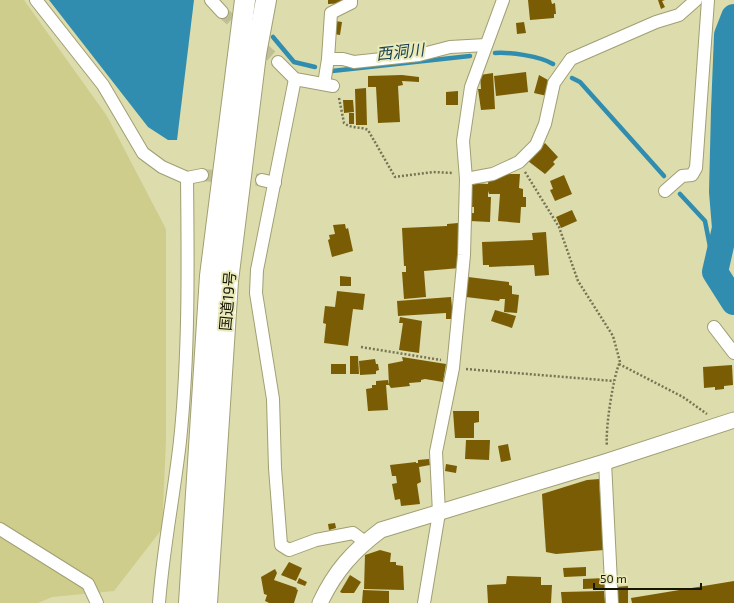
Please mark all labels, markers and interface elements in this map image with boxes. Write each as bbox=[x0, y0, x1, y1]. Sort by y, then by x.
water label: 西洞川 bbox=[375, 39, 427, 63]
street label: 国道19号 bbox=[215, 271, 239, 331]
scale bar bbox=[594, 565, 701, 591]
text: 50 m bbox=[600, 571, 627, 585]

